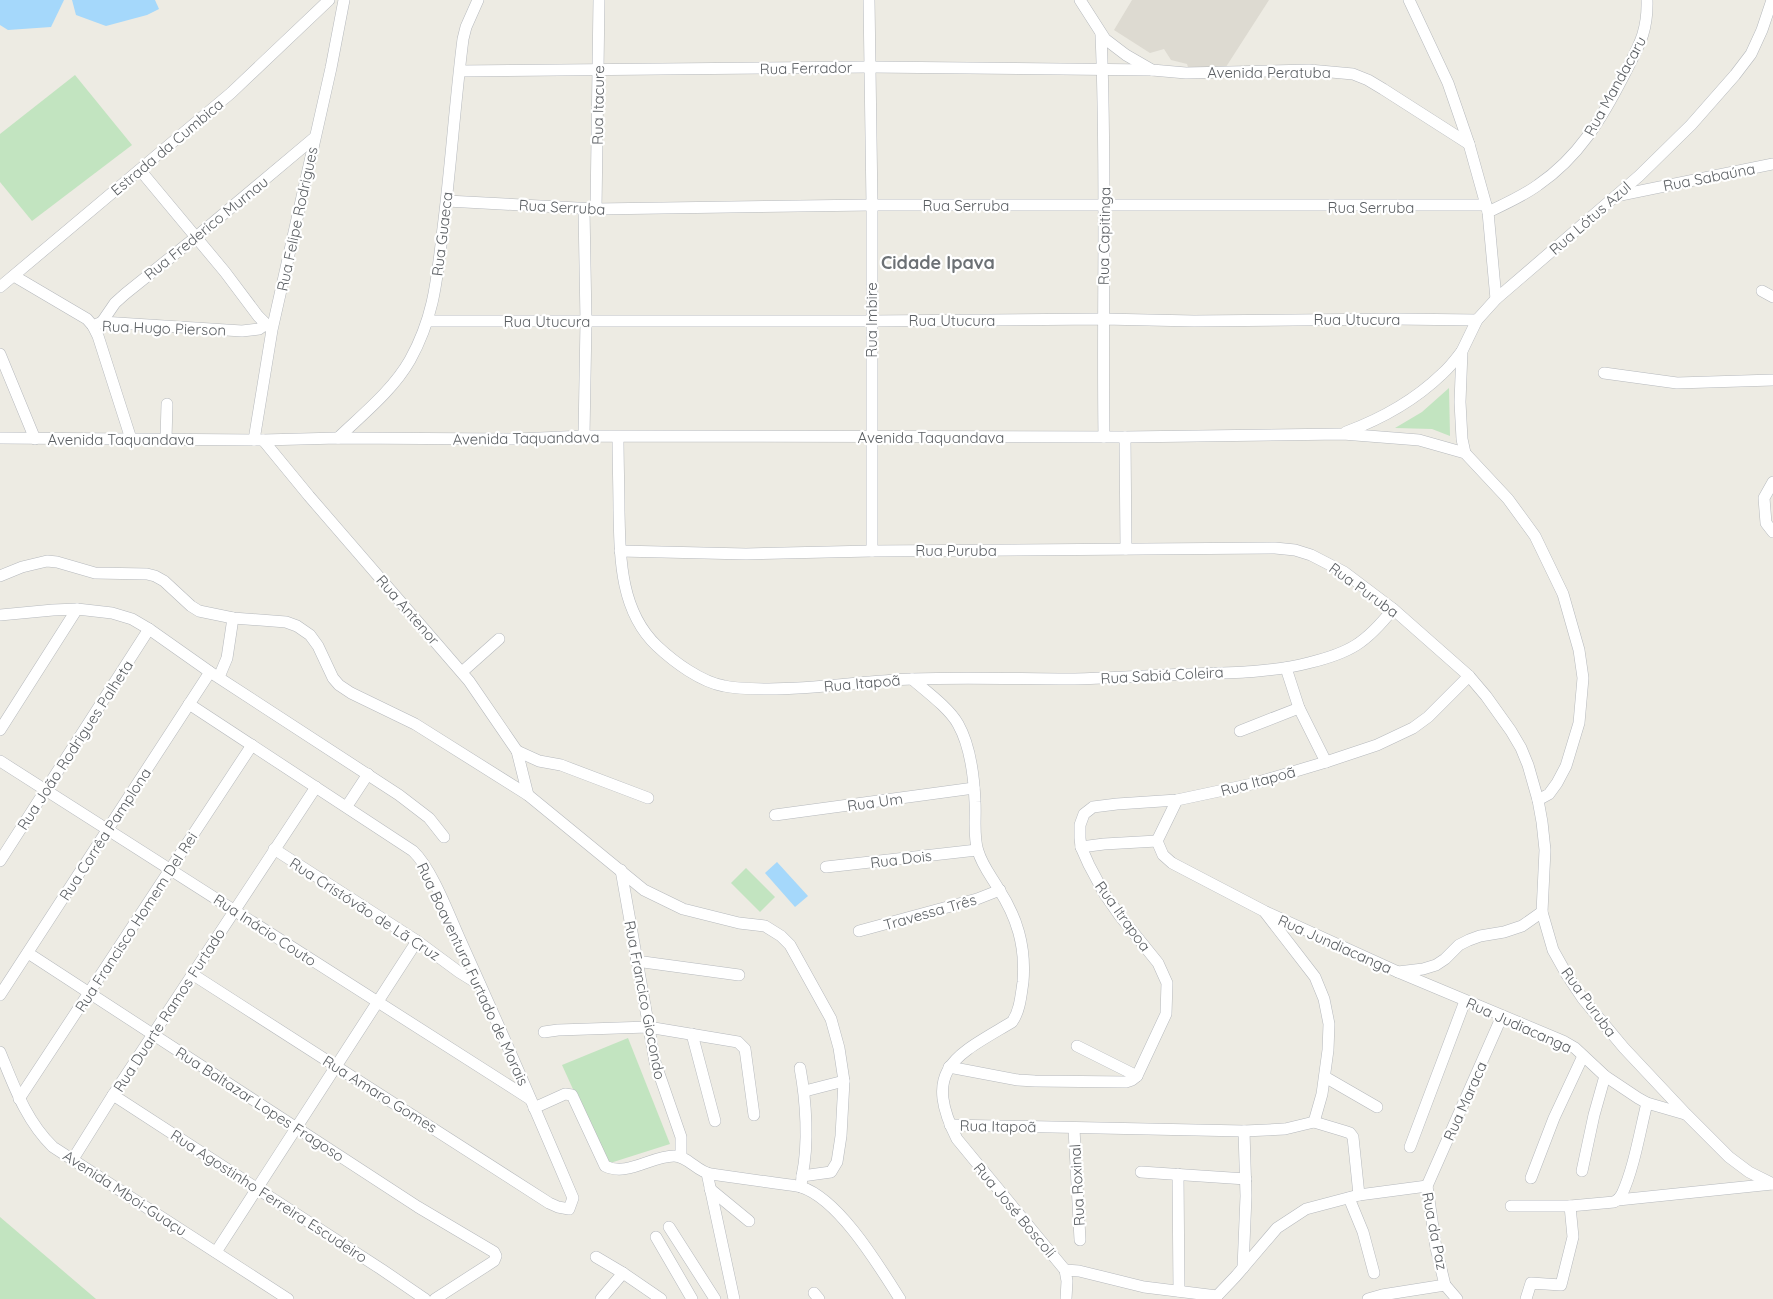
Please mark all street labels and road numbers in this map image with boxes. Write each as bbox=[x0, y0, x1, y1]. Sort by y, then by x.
street label: Rua Mandacaru bbox=[1580, 33, 1650, 139]
street label: Rua Ferrador bbox=[759, 58, 853, 78]
street label: Avenida Peratuba bbox=[1207, 63, 1331, 82]
street label: Rua Itacure bbox=[588, 65, 608, 145]
street label: Estrada da Cumbica bbox=[107, 94, 227, 200]
street label: Rua Felipe Rodrigues bbox=[272, 145, 322, 293]
street label: Rua Sabaúna bbox=[1661, 159, 1757, 195]
street label: Rua Frederico Murnau bbox=[140, 172, 272, 284]
street label: Rua Lótus Azul bbox=[1545, 177, 1635, 259]
street label: Rua Capitinga bbox=[1094, 187, 1114, 285]
street label: Rua Guaeca bbox=[427, 191, 457, 277]
street label: Rua Serruba bbox=[518, 195, 606, 219]
street label: Rua Serruba bbox=[923, 196, 1009, 215]
street label: Rua Serruba bbox=[1328, 198, 1414, 217]
street label: Rua Imbire bbox=[862, 282, 881, 358]
street label: Rua Utucura bbox=[1314, 310, 1400, 329]
street label: Rua Utucura bbox=[909, 311, 995, 330]
street label: Rua Utucura bbox=[504, 312, 590, 331]
street label: Rua Hugo Pierson bbox=[102, 316, 226, 340]
street label: Avenida Taquandava bbox=[452, 427, 600, 449]
street label: Avenida Taquandava bbox=[858, 428, 1004, 447]
street label: Avenida Taquandava bbox=[48, 430, 194, 449]
street label: Rua Puruba bbox=[915, 541, 997, 560]
street label: Rua Puruba bbox=[1325, 558, 1403, 622]
street label: Rua Antenor bbox=[372, 571, 444, 649]
street label: Rua João Rodrigues Palheta bbox=[13, 657, 137, 833]
street label: Rua Sabiá Coleira bbox=[1100, 662, 1224, 688]
street label: Rua Itapoã bbox=[823, 670, 901, 696]
street label: Rua Itapoã bbox=[1218, 762, 1298, 800]
street label: Rua Corrêa Pamplona bbox=[55, 764, 155, 904]
street label: Rua Um bbox=[846, 789, 904, 815]
street label: Rua Francisco Homem Del Rei bbox=[71, 828, 201, 1016]
street label: Rua Dois bbox=[869, 846, 933, 872]
street label: Rua Cristóvão de Lã Cruz bbox=[286, 853, 444, 965]
street label: Rua Boaventura Furtado de Morais bbox=[413, 860, 533, 1088]
street label: Rua Itrapoa bbox=[1091, 877, 1155, 955]
street label: Rua Inácio Couto bbox=[210, 890, 320, 970]
street label: Travessa Três bbox=[881, 890, 979, 934]
street label: Rua Jundiacanga bbox=[1275, 910, 1395, 978]
street label: Rua Francico Giocondo bbox=[620, 919, 670, 1081]
street label: Rua Duarte Ramos Furtado bbox=[109, 925, 229, 1095]
street label: Rua Puruba bbox=[1557, 963, 1621, 1041]
street label: Rua Judiacanga bbox=[1463, 993, 1575, 1057]
street label: Rua Baltazar Lopes Fragoso bbox=[172, 1042, 348, 1166]
street label: Rua Amaro Gomes bbox=[319, 1051, 441, 1137]
street label: Rua Maraca bbox=[1439, 1058, 1491, 1144]
street label: Rua Itapoã bbox=[959, 1116, 1037, 1136]
street label: Rua Agostinho Ferreira Escudeiro bbox=[167, 1125, 371, 1267]
street label: Rua Roxinal bbox=[1065, 1143, 1089, 1227]
street label: Avenida Mboi-Guaçu bbox=[60, 1146, 190, 1240]
street label: Rua José Boscoli bbox=[970, 1159, 1060, 1261]
street label: Rua da Paz bbox=[1418, 1190, 1452, 1272]

